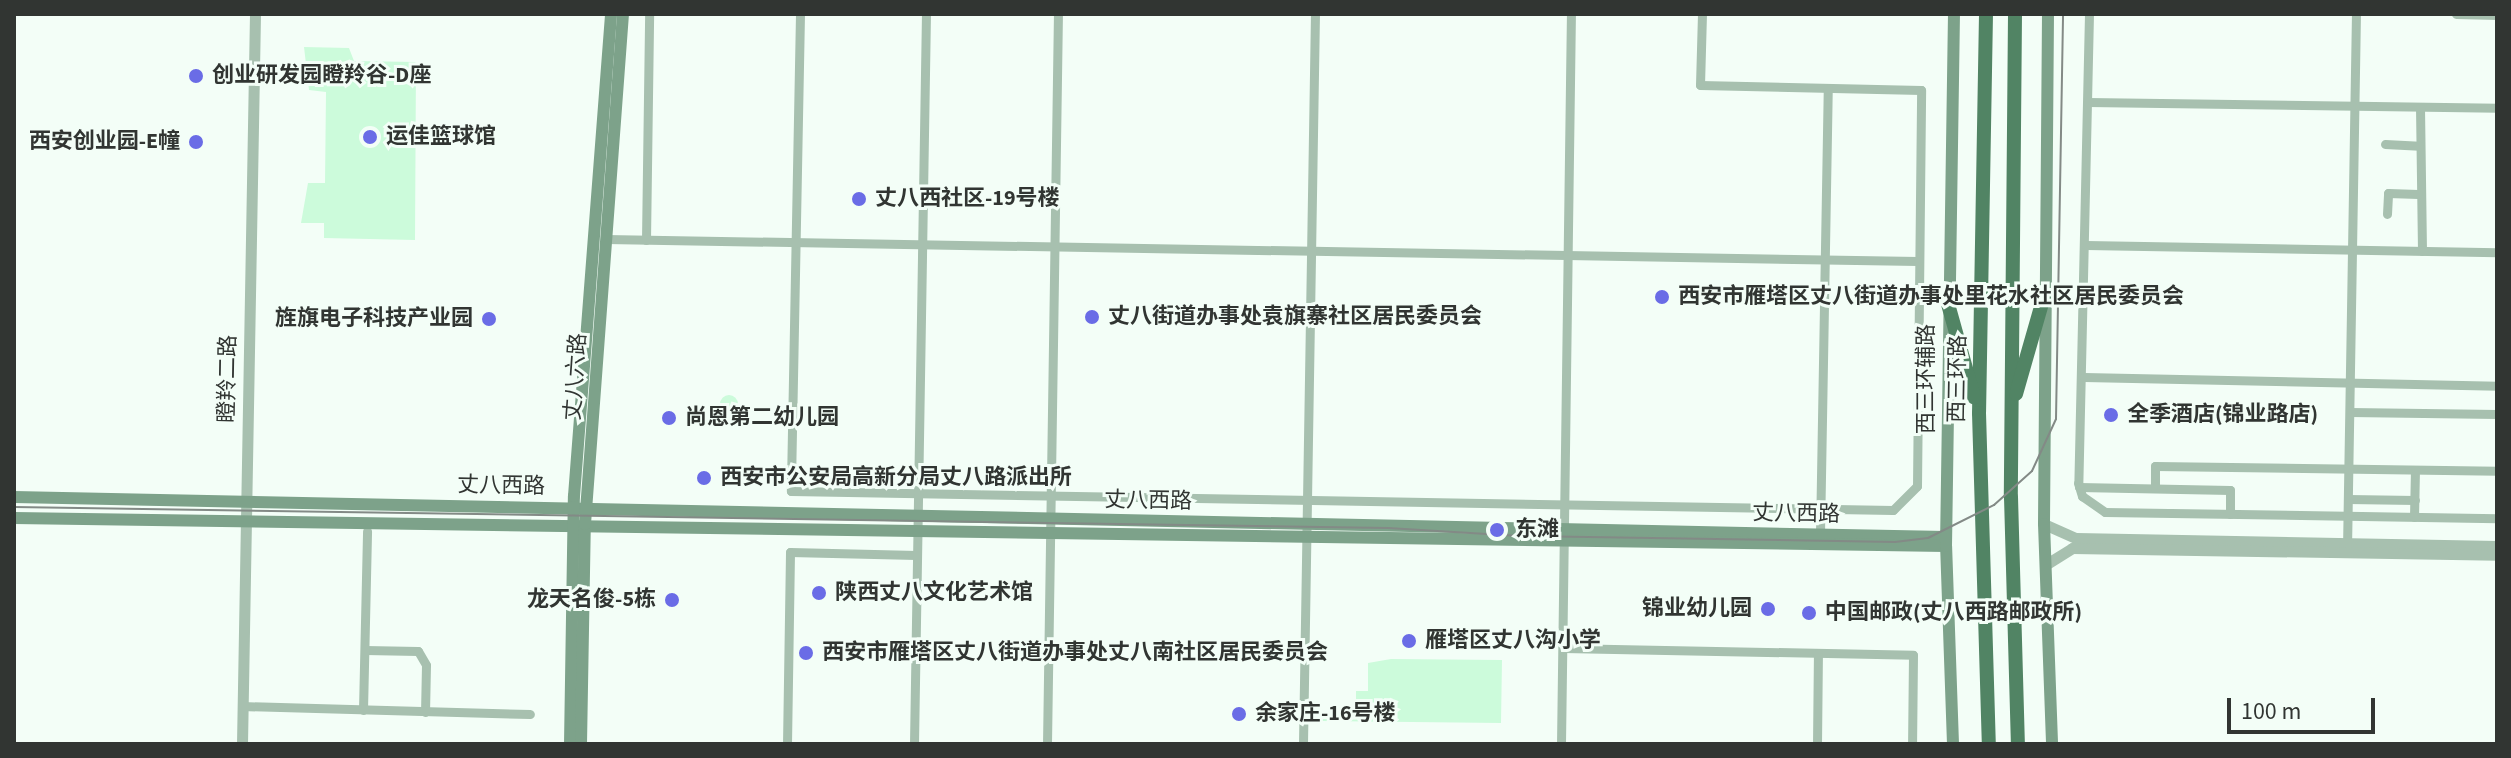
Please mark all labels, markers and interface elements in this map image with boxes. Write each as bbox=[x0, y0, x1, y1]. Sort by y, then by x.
place label: 创业研发园瞪羚谷-D座 bbox=[212, 63, 431, 89]
marker: 创业研发园瞪羚谷-D座 bbox=[187, 67, 205, 85]
place label: 运佳篮球馆 bbox=[386, 124, 496, 150]
marker: 运佳篮球馆 bbox=[361, 128, 379, 146]
place label: 西安创业园-E幢 bbox=[29, 129, 180, 155]
marker: 西安创业园-E幢 bbox=[187, 133, 205, 151]
place label: 丈八西社区-19号楼 bbox=[875, 186, 1060, 212]
marker: 丈八西社区-19号楼 bbox=[850, 190, 868, 208]
place label: 西安市雁塔区丈八街道办事处里花水社区居民委员会 bbox=[1678, 284, 2184, 310]
marker: 西安市雁塔区丈八街道办事处里花水社区居民委员会 bbox=[1653, 288, 1671, 306]
place label: 丈八街道办事处袁旗寨社区居民委员会 bbox=[1108, 304, 1482, 330]
place label: 旌旗电子科技产业园 bbox=[275, 306, 473, 332]
marker: 丈八街道办事处袁旗寨社区居民委员会 bbox=[1083, 308, 1101, 326]
marker: 旌旗电子科技产业园 bbox=[480, 310, 498, 328]
street label: 西三环辅路 bbox=[1914, 324, 1940, 434]
street label: 丈八六路 bbox=[560, 332, 592, 422]
street label: 瞪羚二路 bbox=[214, 335, 242, 423]
street label: 西三环路 bbox=[1944, 335, 1972, 423]
place label: 全季酒店(锦业路店) bbox=[2127, 402, 2318, 428]
place label: 尚恩第二幼儿园 bbox=[685, 405, 839, 431]
marker: 全季酒店(锦业路店) bbox=[2102, 406, 2120, 424]
marker: 尚恩第二幼儿园 bbox=[660, 409, 678, 427]
place label: 西安市公安局高新分局丈八路派出所 bbox=[720, 465, 1072, 491]
marker: 西安市公安局高新分局丈八路派出所 bbox=[695, 469, 713, 487]
street label: 丈八西路 bbox=[457, 472, 545, 500]
street label: 丈八西路 bbox=[1104, 487, 1192, 515]
street label: 丈八西路 bbox=[1752, 500, 1840, 528]
place label: 东滩 bbox=[1515, 517, 1559, 543]
marker: 东滩 bbox=[1486, 519, 1508, 541]
place label: 陕西丈八文化艺术馆 bbox=[835, 580, 1033, 606]
marker: 陕西丈八文化艺术馆 bbox=[810, 584, 828, 602]
place label: 龙天名俊-5栋 bbox=[527, 587, 656, 613]
marker: 龙天名俊-5栋 bbox=[663, 591, 681, 609]
place label: 锦业幼儿园 bbox=[1642, 596, 1752, 622]
marker: 锦业幼儿园 bbox=[1759, 600, 1777, 618]
place label: 中国邮政(丈八西路邮政所) bbox=[1825, 600, 2082, 626]
marker: 中国邮政(丈八西路邮政所) bbox=[1800, 604, 1818, 622]
place label: 雁塔区丈八沟小学 bbox=[1425, 628, 1601, 654]
marker: 雁塔区丈八沟小学 bbox=[1400, 632, 1418, 650]
place label: 西安市雁塔区丈八街道办事处丈八南社区居民委员会 bbox=[822, 640, 1328, 666]
marker: 西安市雁塔区丈八街道办事处丈八南社区居民委员会 bbox=[797, 644, 815, 662]
scale bar bbox=[2231, 682, 2379, 732]
text: 100 m bbox=[2241, 694, 2301, 729]
place label: 余家庄-16号楼 bbox=[1255, 701, 1396, 727]
marker: 余家庄-16号楼 bbox=[1230, 705, 1248, 723]

